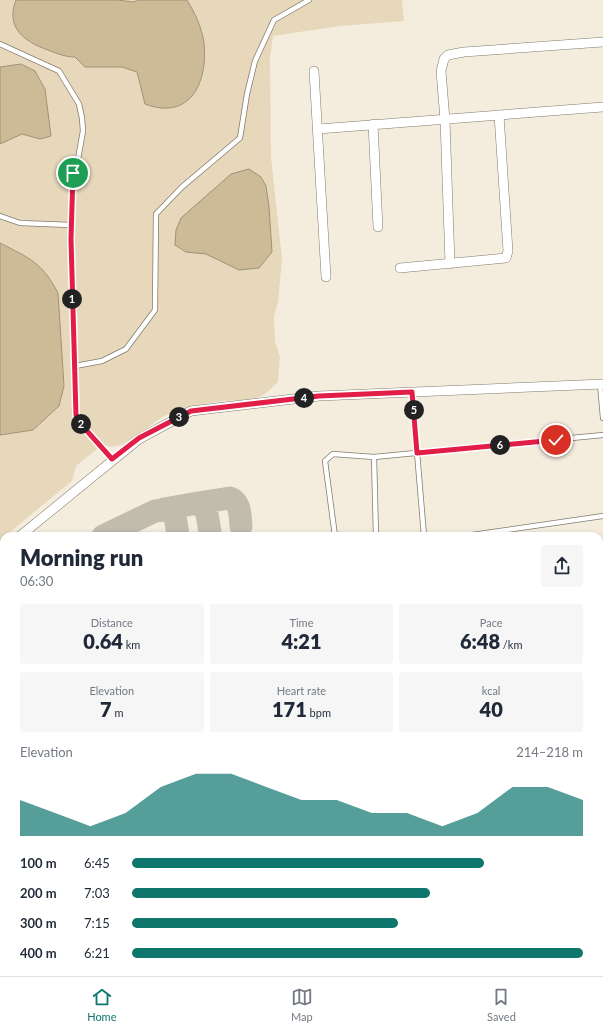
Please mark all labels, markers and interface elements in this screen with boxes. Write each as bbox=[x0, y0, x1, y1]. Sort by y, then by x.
pin bbox=[56, 156, 90, 190]
icon: arrive bbox=[62, 162, 84, 184]
pin: 1 bbox=[62, 289, 82, 309]
text: 1 bbox=[69, 292, 75, 305]
pin: 4 bbox=[294, 388, 314, 408]
text: 4 bbox=[301, 391, 307, 404]
pin: 5 bbox=[404, 400, 424, 420]
text: 5 bbox=[411, 403, 417, 416]
pin: 3 bbox=[169, 407, 189, 427]
text: 3 bbox=[176, 410, 182, 423]
pin: 2 bbox=[71, 414, 91, 434]
text: 2 bbox=[78, 417, 84, 430]
pin bbox=[539, 423, 573, 457]
icon: check bbox=[545, 429, 567, 451]
pin: 6 bbox=[490, 435, 510, 455]
text: 6 bbox=[497, 438, 503, 451]
text: Morning run bbox=[20, 544, 143, 571]
button: share bbox=[541, 545, 583, 587]
text: 06:30 bbox=[20, 573, 53, 589]
text: Distance bbox=[91, 616, 133, 629]
text: Time bbox=[290, 616, 313, 629]
text: Pace bbox=[480, 616, 503, 629]
text: 0.64 bbox=[83, 629, 123, 653]
text: 4:21 bbox=[281, 629, 322, 653]
text: 6:48 bbox=[460, 629, 500, 653]
text: km bbox=[123, 638, 140, 651]
text: /km bbox=[500, 638, 522, 651]
text: Elevation bbox=[89, 684, 134, 697]
text: Heart rate bbox=[277, 684, 326, 697]
text: kcal bbox=[482, 684, 500, 697]
text: 7 bbox=[100, 697, 112, 721]
text: 171 bbox=[272, 697, 307, 721]
text: 40 bbox=[480, 697, 503, 721]
text: m bbox=[112, 706, 124, 719]
text: bpm bbox=[307, 706, 331, 719]
text: Elevation bbox=[20, 744, 73, 760]
text: 214–218 m bbox=[516, 744, 583, 760]
text: 100 m bbox=[20, 855, 57, 871]
text: 6:45 bbox=[84, 855, 110, 871]
text: 200 m bbox=[20, 885, 57, 901]
text: 7:03 bbox=[84, 885, 110, 901]
text: 300 m bbox=[20, 915, 57, 931]
text: 7:15 bbox=[84, 915, 110, 931]
text: 400 m bbox=[20, 945, 57, 961]
text: 6:21 bbox=[84, 945, 110, 961]
tab: Home bbox=[87, 986, 116, 1023]
tab: Map bbox=[291, 986, 313, 1023]
tab: Saved bbox=[487, 986, 516, 1023]

